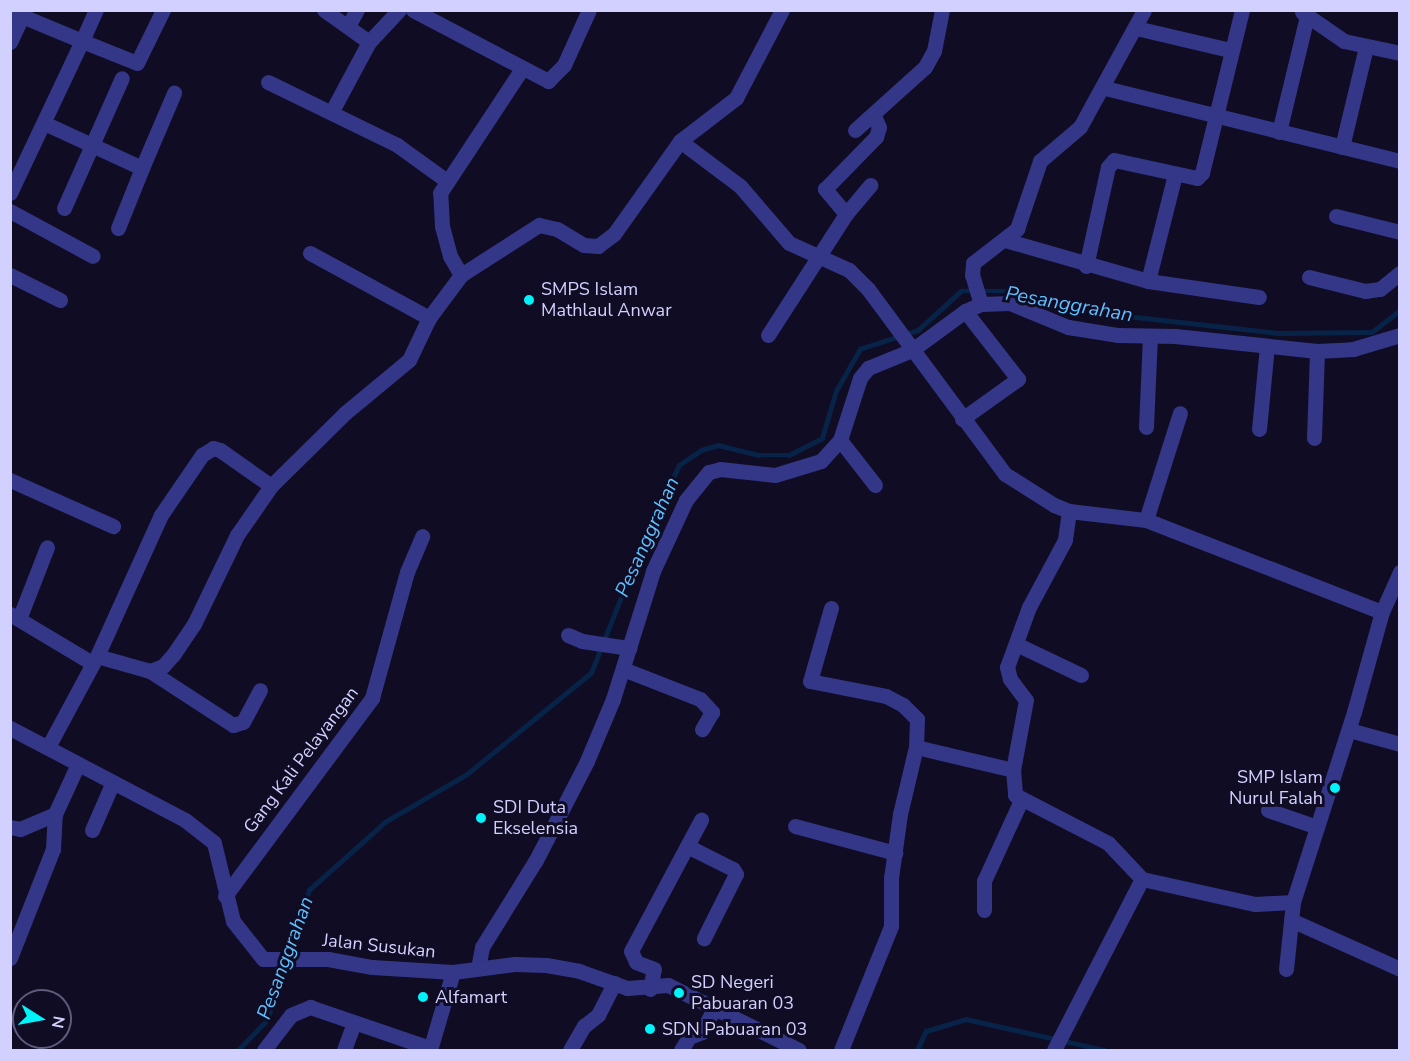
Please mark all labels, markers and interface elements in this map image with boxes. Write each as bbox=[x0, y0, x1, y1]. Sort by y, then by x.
place label: SMPS Islam Mathlaul Anwar bbox=[541, 279, 672, 322]
water label: Pesanggrahan bbox=[1003, 281, 1135, 327]
marker: SMPS Islam Mathlaul Anwar bbox=[522, 293, 536, 307]
water label: Pesanggrahan bbox=[610, 473, 684, 601]
street label: Gang Kali Pelayangan bbox=[239, 683, 363, 837]
place label: SMP Islam Nurul Falah bbox=[1229, 767, 1323, 810]
marker: SMP Islam Nurul Falah bbox=[1328, 781, 1342, 795]
place label: SDI Duta Ekselensia bbox=[493, 797, 578, 840]
marker: SDI Duta Ekselensia bbox=[474, 811, 488, 825]
water label: Pesanggrahan bbox=[252, 893, 318, 1023]
street label: Jalan Susukan bbox=[321, 929, 437, 963]
place label: SD Negeri Pabuaran 03 bbox=[691, 972, 794, 1014]
place label: Alfamart bbox=[435, 986, 507, 1008]
marker: SD Negeri Pabuaran 03 bbox=[672, 986, 686, 1000]
north arrow bbox=[12, 989, 72, 1049]
marker: Alfamart bbox=[416, 990, 430, 1004]
text: N bbox=[46, 1014, 70, 1030]
place label: SDN Pabuaran 03 bbox=[662, 1018, 807, 1040]
marker: SDN Pabuaran 03 bbox=[643, 1022, 657, 1036]

